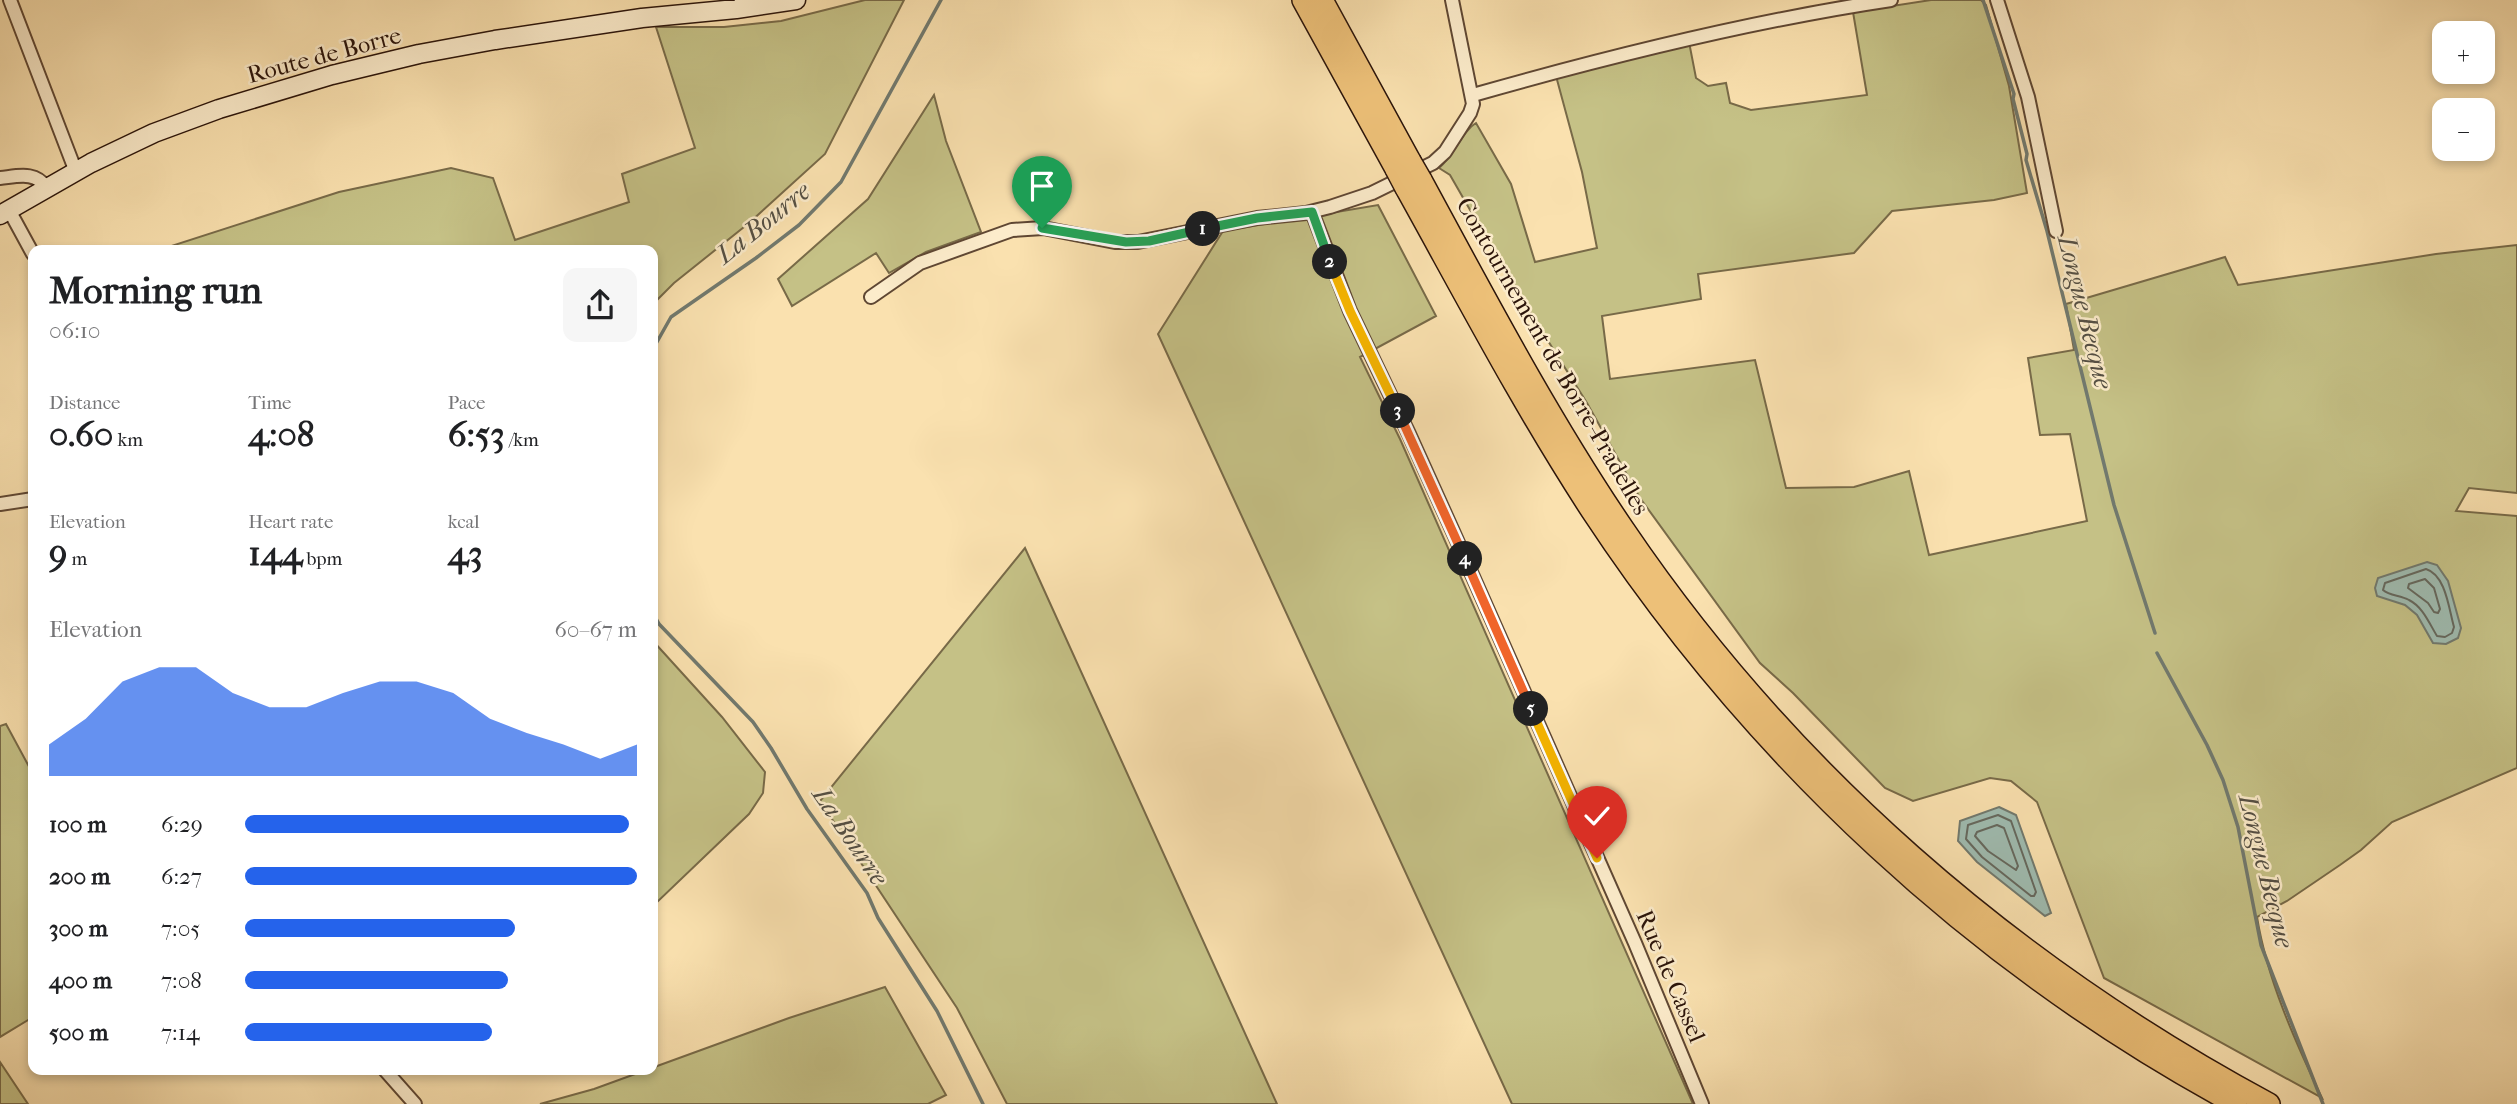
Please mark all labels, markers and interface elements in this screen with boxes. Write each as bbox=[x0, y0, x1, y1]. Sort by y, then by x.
street label: Route de Borre bbox=[244, 21, 404, 89]
map controls bbox=[2432, 21, 2495, 161]
button: + bbox=[2432, 21, 2495, 84]
button: − bbox=[2432, 98, 2495, 161]
pin bbox=[1012, 156, 1072, 228]
icon: arrive bbox=[1023, 167, 1061, 205]
water label: La Bourre bbox=[708, 175, 817, 272]
street label: Contournement de Borre-Pradelles bbox=[1450, 192, 1656, 520]
pin: 1 bbox=[1186, 212, 1220, 246]
text: 1 bbox=[1199, 217, 1206, 239]
water label: Longue Becque bbox=[2050, 230, 2119, 393]
pin: 2 bbox=[1312, 244, 1348, 280]
text: 2 bbox=[1325, 250, 1334, 272]
text: Morning run bbox=[49, 268, 262, 313]
button: share bbox=[563, 268, 637, 342]
text: 06:10 bbox=[49, 317, 100, 344]
text: Distance bbox=[49, 392, 120, 414]
text: Time bbox=[248, 392, 292, 414]
text: Pace bbox=[448, 392, 486, 414]
pin: 3 bbox=[1380, 394, 1416, 428]
text: 3 bbox=[1394, 399, 1401, 421]
text: 0.60 bbox=[49, 414, 113, 455]
text: 4:08 bbox=[248, 414, 314, 455]
text: 6:53 bbox=[448, 414, 505, 455]
text: km bbox=[113, 429, 143, 451]
text: /km bbox=[505, 429, 539, 451]
text: Elevation bbox=[49, 511, 126, 533]
text: Heart rate bbox=[248, 511, 333, 533]
text: kcal bbox=[448, 511, 480, 533]
text: 9 bbox=[49, 533, 67, 574]
text: 144 bbox=[248, 533, 302, 574]
text: 43 bbox=[448, 533, 483, 574]
pin: 4 bbox=[1448, 542, 1482, 576]
text: 4 bbox=[1459, 547, 1470, 569]
text: m bbox=[67, 548, 87, 570]
text: bpm bbox=[302, 548, 342, 570]
text: Elevation bbox=[49, 616, 142, 643]
text: 60–67 m bbox=[554, 616, 637, 643]
pin: 5 bbox=[1514, 692, 1548, 726]
text: 5 bbox=[1526, 697, 1535, 719]
water label: La Bourre bbox=[805, 779, 895, 892]
pin bbox=[1567, 786, 1627, 858]
water label: Longue Becque bbox=[2231, 789, 2300, 952]
icon: check bbox=[1578, 797, 1616, 835]
text: 100 m bbox=[49, 811, 107, 838]
text: 6:29 bbox=[161, 811, 203, 838]
text: 200 m bbox=[49, 863, 110, 890]
text: 6:27 bbox=[161, 863, 202, 890]
street label: Rue de Cassel bbox=[1631, 906, 1712, 1047]
text: 300 m bbox=[49, 915, 108, 942]
text: 7:05 bbox=[161, 915, 200, 942]
text: 400 m bbox=[49, 967, 112, 994]
text: 7:08 bbox=[161, 967, 202, 994]
text: 500 m bbox=[49, 1019, 108, 1046]
text: 7:14 bbox=[161, 1019, 199, 1046]

